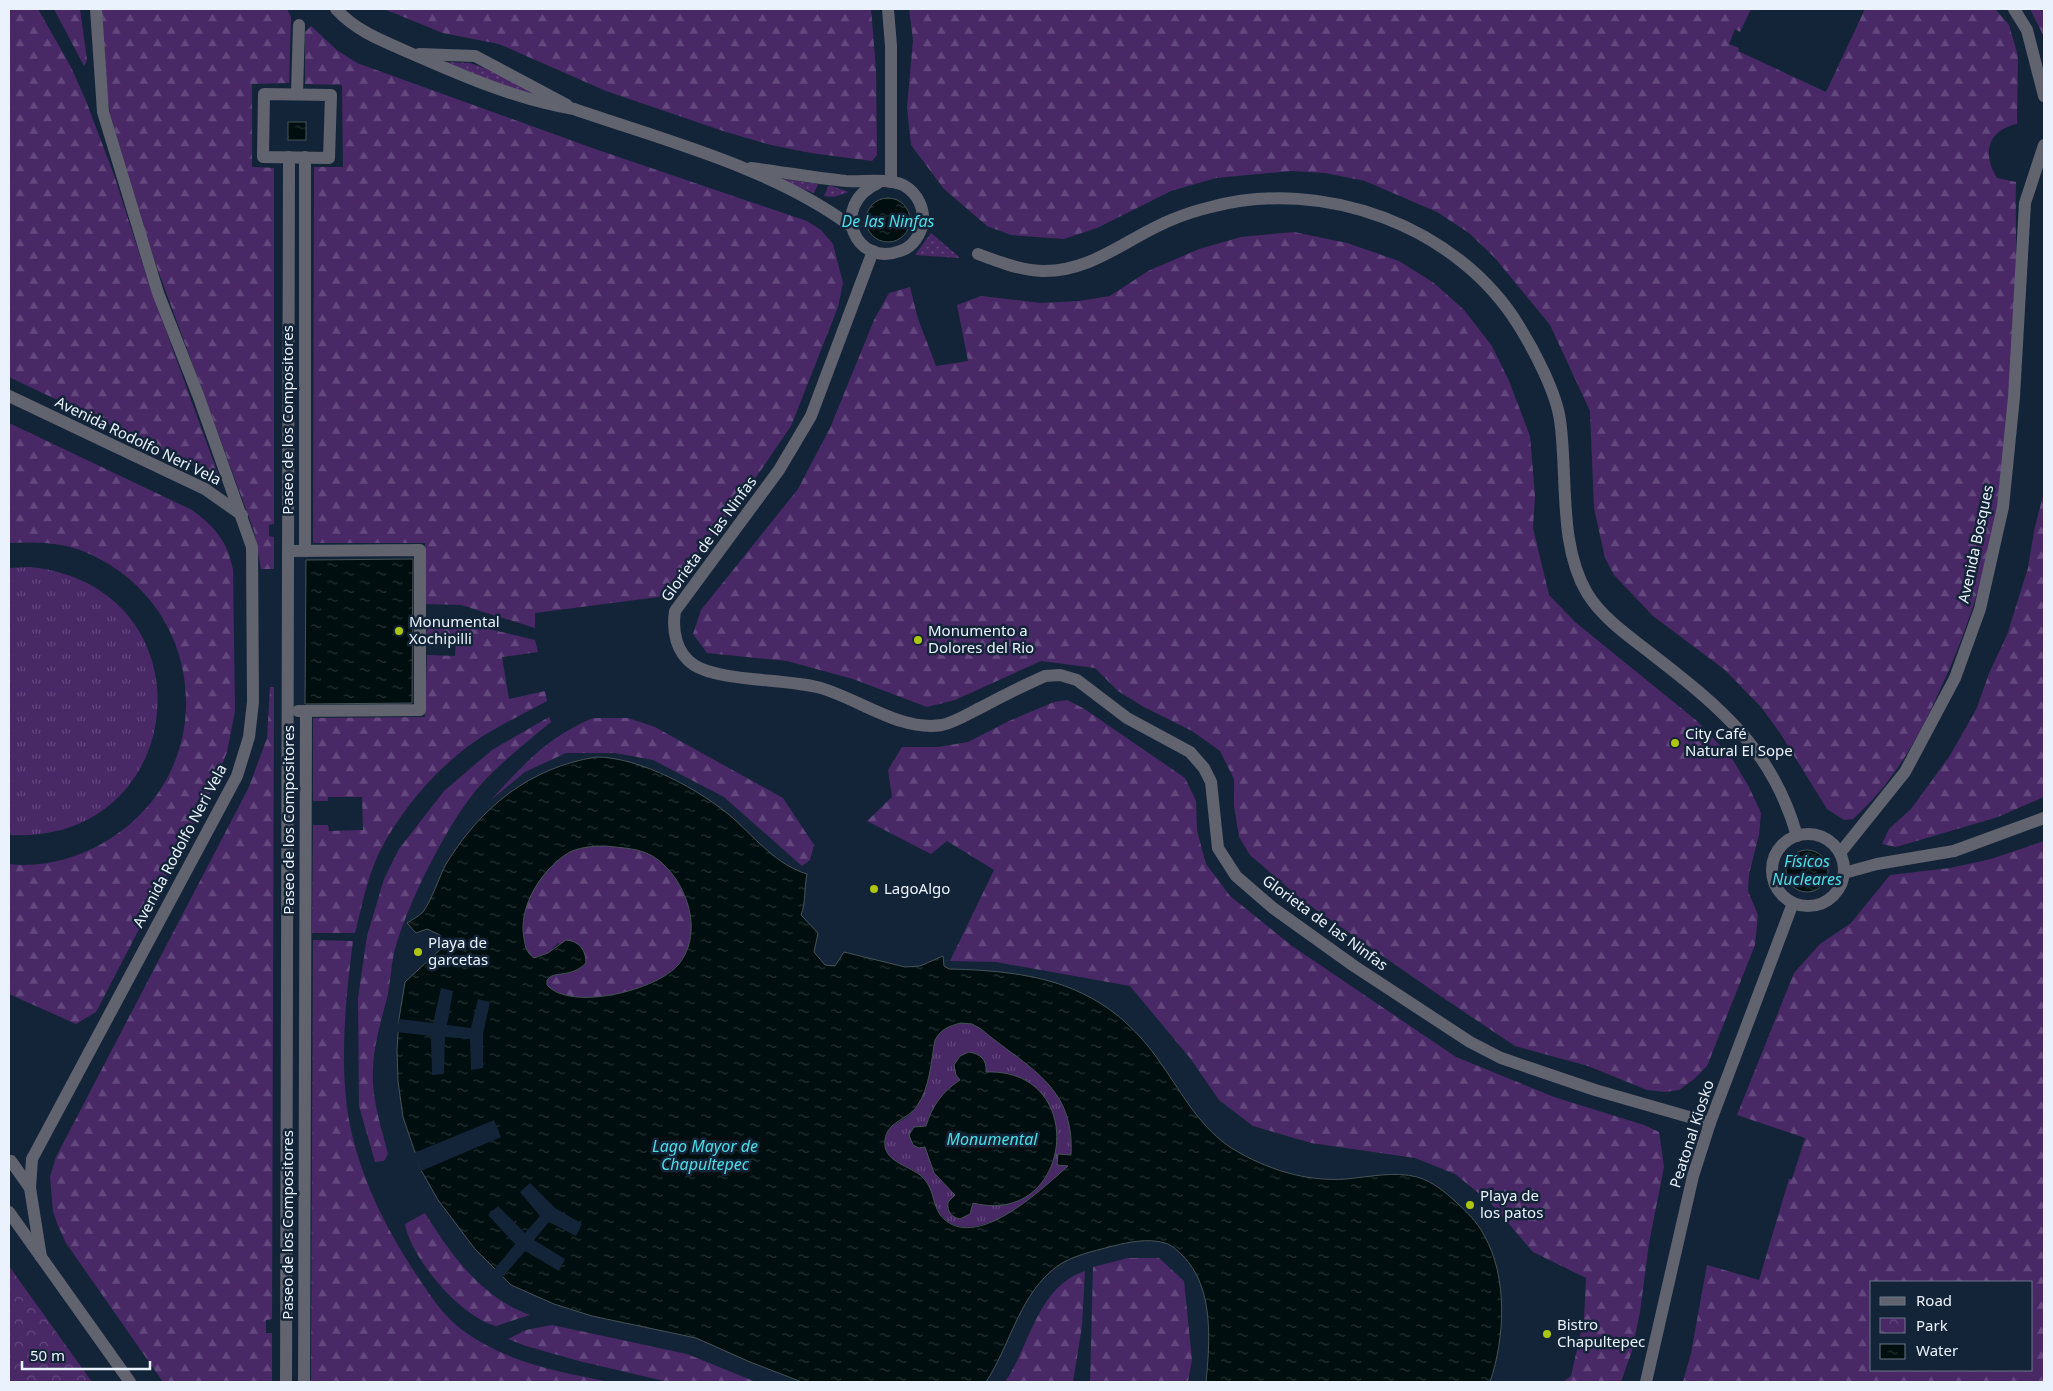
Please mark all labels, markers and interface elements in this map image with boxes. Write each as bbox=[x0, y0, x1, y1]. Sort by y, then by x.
water label: De las Ninfas bbox=[842, 210, 935, 232]
street label: Paseo de los Compositores bbox=[277, 325, 297, 515]
street label: Avenida Rodolfo Neri Vela bbox=[52, 391, 225, 489]
street label: Glorieta de las Ninfas bbox=[656, 472, 760, 605]
street label: Avenida Bosques bbox=[1953, 483, 1997, 605]
place label: Monumental Xochipilli bbox=[409, 611, 500, 648]
place label: Monumento a Dolores del Rio bbox=[928, 620, 1034, 657]
marker: Monumental Xochipilli bbox=[393, 625, 405, 637]
marker: Monumento a Dolores del Rio bbox=[912, 634, 924, 646]
place label: City Café Natural El Sope bbox=[1685, 723, 1793, 760]
street label: Paseo de los Compositores bbox=[278, 725, 298, 915]
marker: City Café Natural El Sope bbox=[1669, 737, 1681, 749]
street label: Avenida Rodolfo Neri Vela bbox=[127, 760, 231, 931]
water label: Físicos Nucleares bbox=[1772, 850, 1842, 890]
street label: Glorieta de las Ninfas bbox=[1259, 870, 1392, 974]
place label: LagoAlgo bbox=[884, 878, 950, 898]
marker: LagoAlgo bbox=[868, 883, 880, 895]
place label: Playa de garcetas bbox=[428, 932, 488, 969]
marker: Playa de garcetas bbox=[412, 946, 424, 958]
street label: Peatonal Kiosko bbox=[1664, 1077, 1718, 1190]
water label: Monumental bbox=[947, 1128, 1038, 1150]
street label: Paseo de los Compositores bbox=[277, 1130, 297, 1320]
water label: Lago Mayor de Chapultepec bbox=[652, 1135, 758, 1175]
place label: Playa de los patos bbox=[1480, 1185, 1543, 1222]
marker: Playa de los patos bbox=[1464, 1199, 1476, 1211]
legend bbox=[1870, 1281, 2033, 1371]
text: Road bbox=[1916, 1290, 1952, 1310]
place label: Bistro Chapultepec bbox=[1557, 1314, 1645, 1351]
text: Park bbox=[1916, 1315, 1948, 1335]
marker: Bistro Chapultepec bbox=[1541, 1328, 1553, 1340]
scale bar bbox=[22, 1338, 150, 1370]
text: Water bbox=[1916, 1340, 1958, 1360]
text: 50 m bbox=[30, 1345, 65, 1365]

